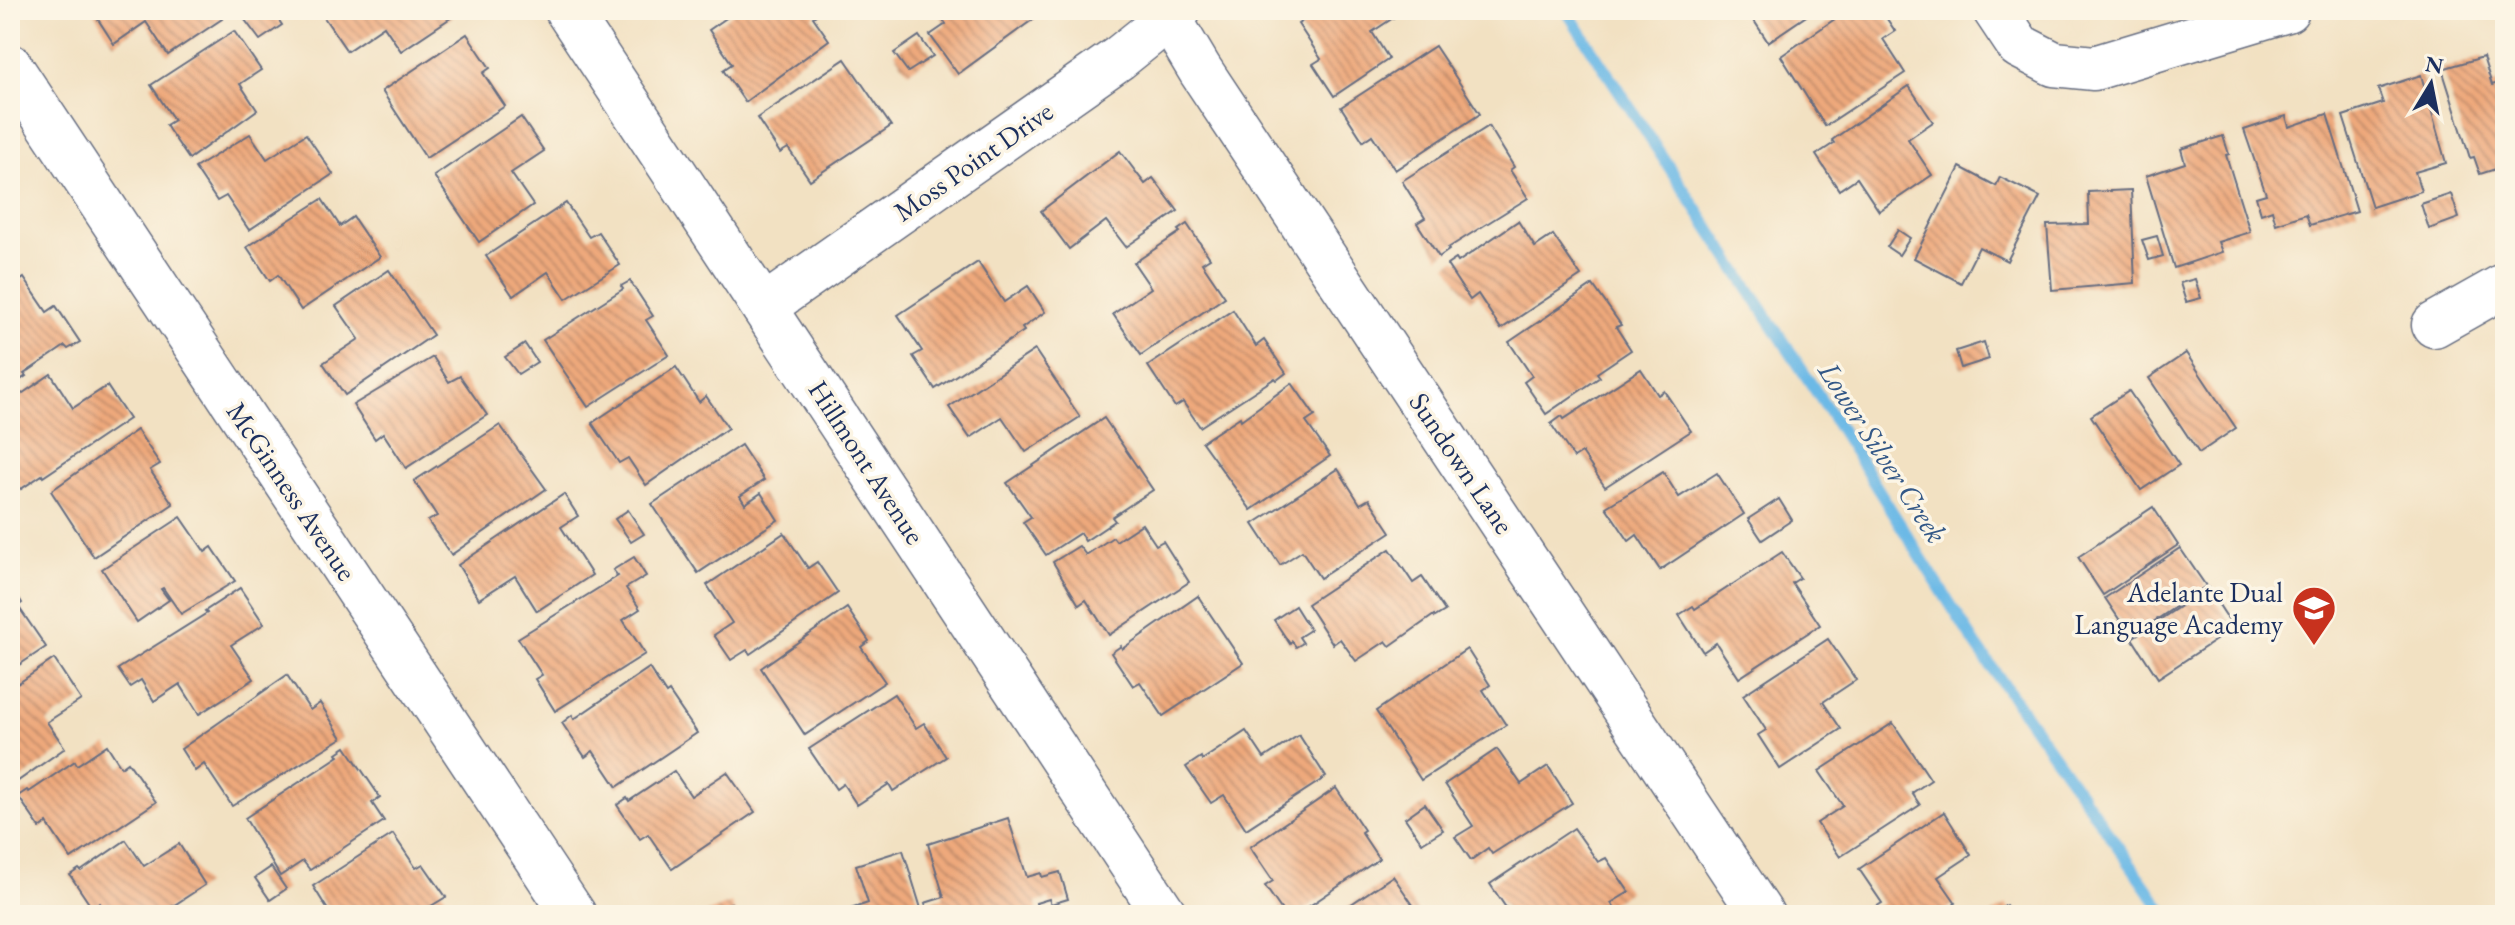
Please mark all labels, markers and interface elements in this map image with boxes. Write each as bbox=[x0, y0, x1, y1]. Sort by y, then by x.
north arrow bbox=[2391, 44, 2471, 124]
text: N bbox=[2423, 49, 2446, 81]
street label: Moss Point Drive bbox=[887, 93, 1060, 229]
water label: Lower Silver Creek bbox=[1809, 353, 1957, 551]
street label: Hillmont Avenue bbox=[801, 373, 933, 551]
street label: Sundown Lane bbox=[1402, 385, 1523, 541]
street label: McGinness Avenue bbox=[219, 395, 365, 587]
place label: Adelante Dual Language Academy bbox=[2074, 574, 2284, 642]
school or university icon: Adelante Dual Language Academy bbox=[2290, 584, 2338, 647]

